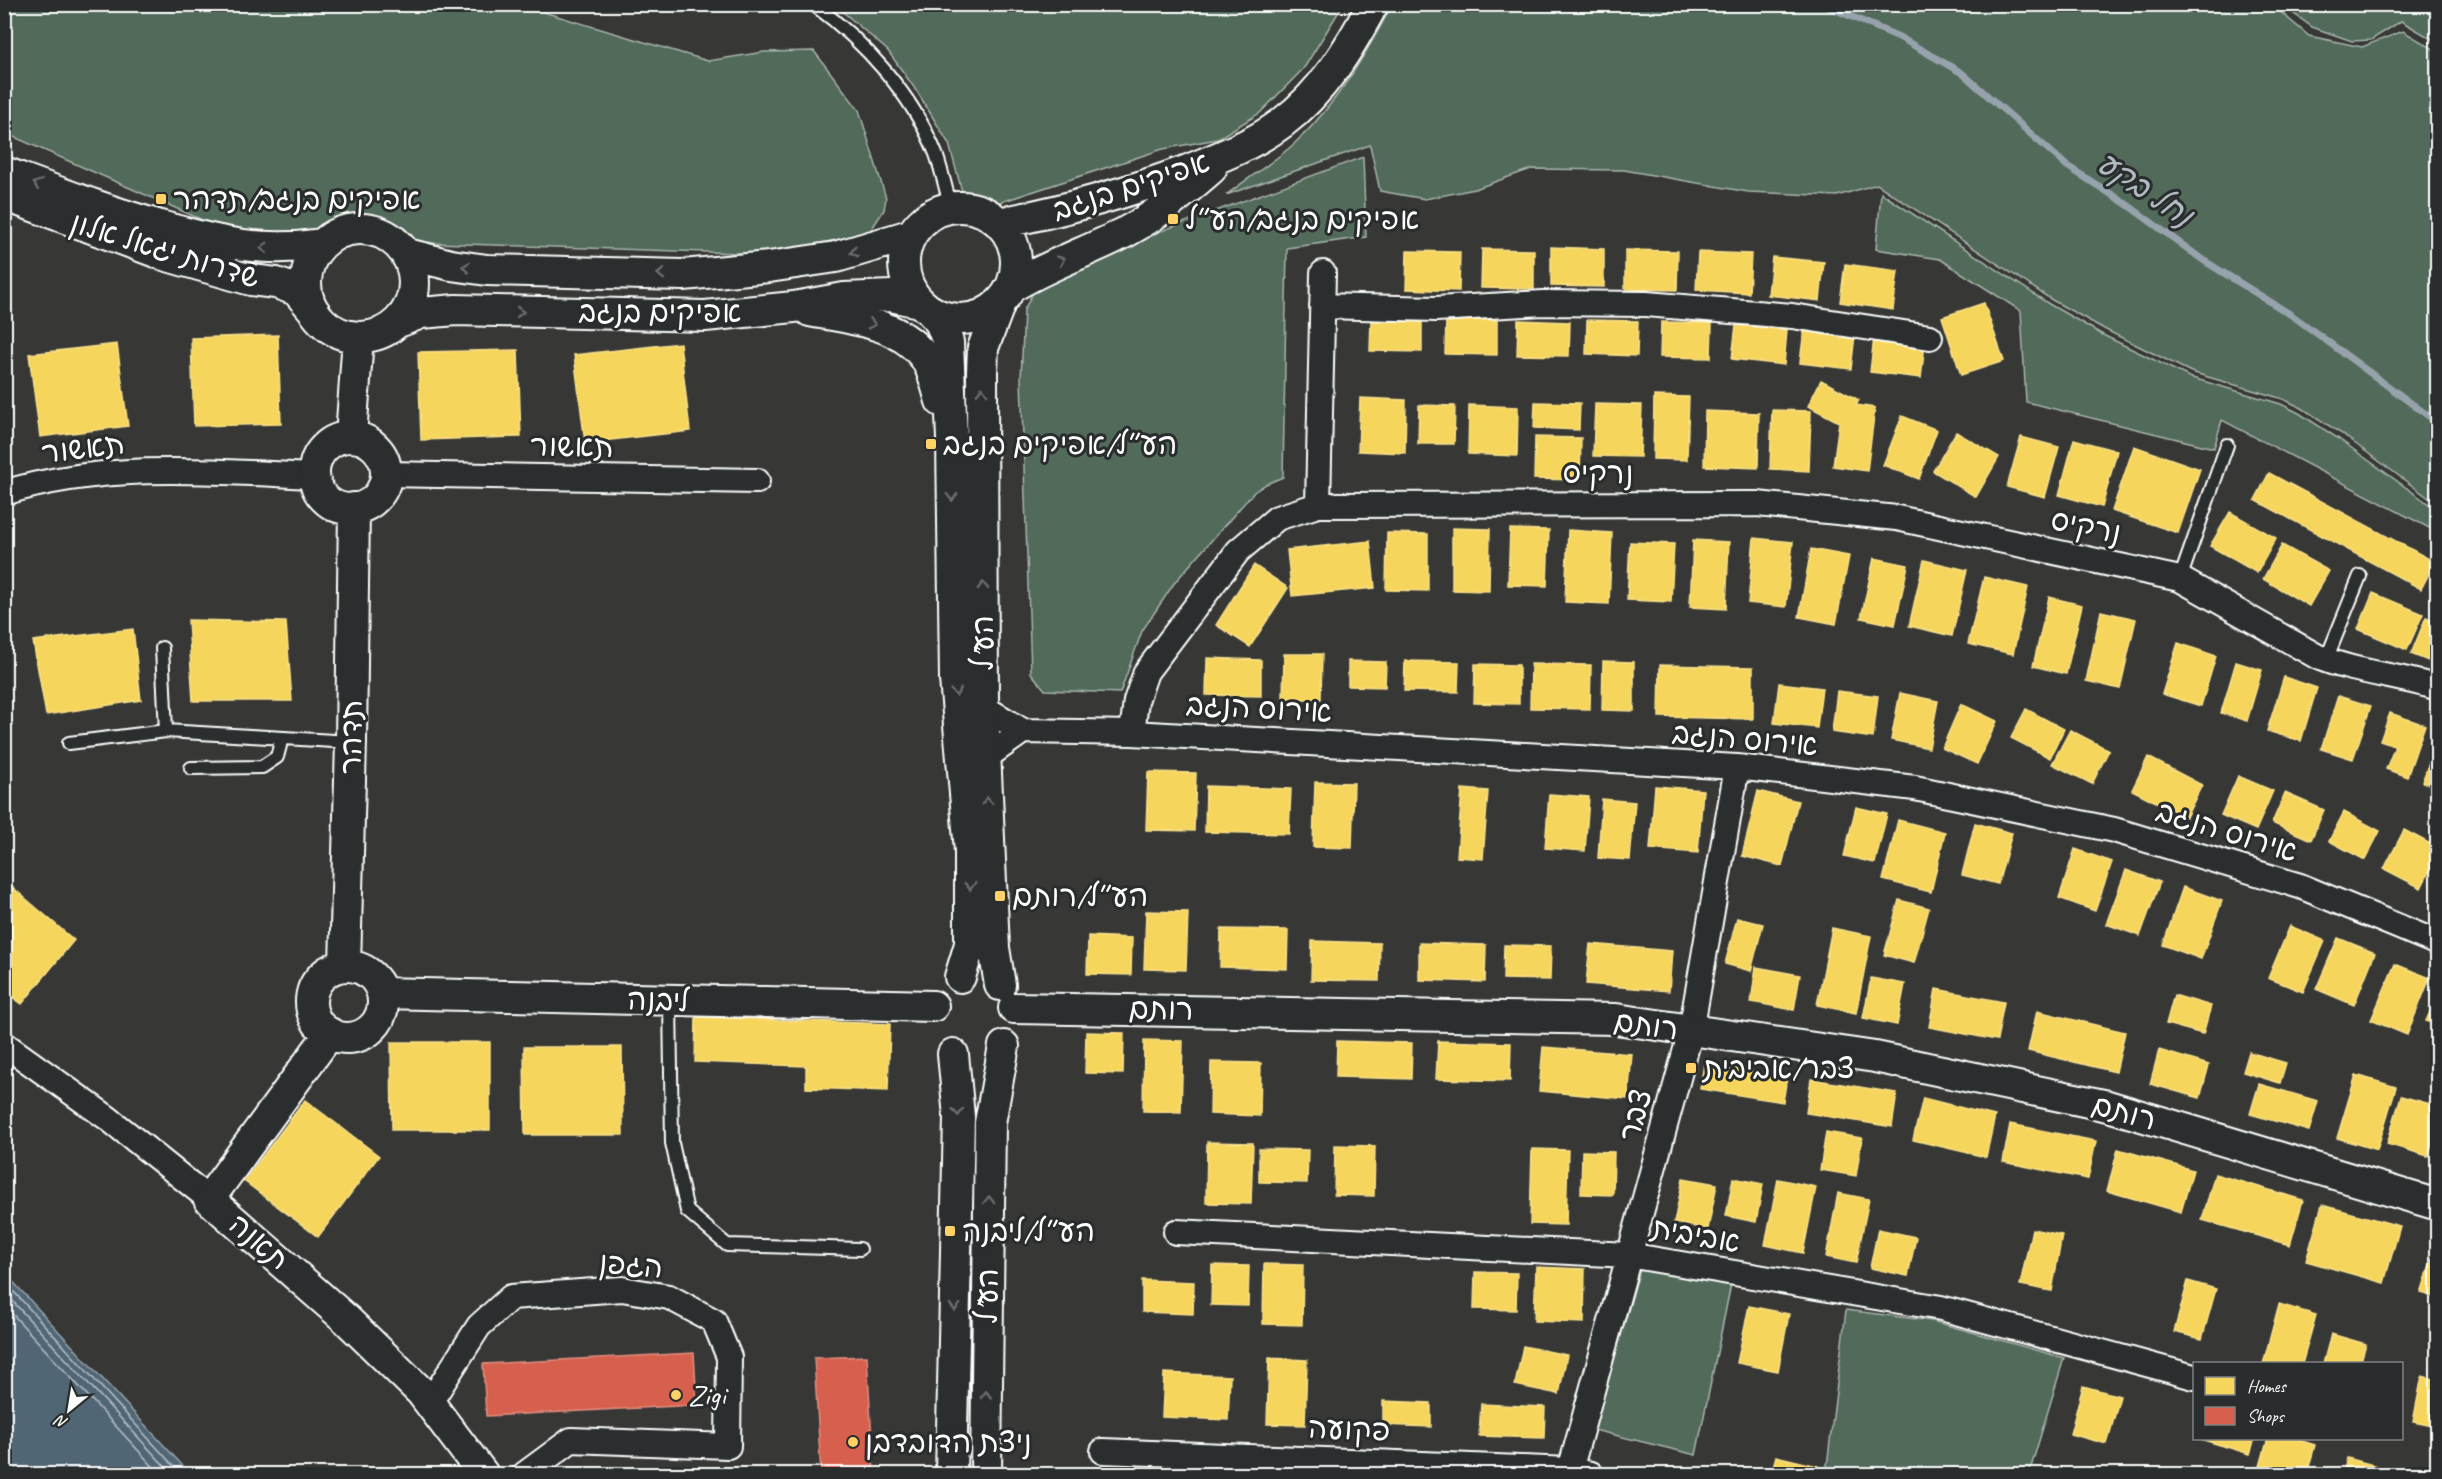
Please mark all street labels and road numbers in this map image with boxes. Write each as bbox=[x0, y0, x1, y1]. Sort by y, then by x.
street label: אפיקים בנגב bbox=[1048, 143, 1214, 229]
street label: שדרות יגאל אלון bbox=[66, 203, 264, 297]
street label: אפיקים בנגב bbox=[579, 293, 741, 331]
street label: תאשור bbox=[39, 424, 127, 472]
street label: תאשור bbox=[530, 426, 614, 466]
street label: נרקיס bbox=[1562, 454, 1634, 492]
street label: נרקיס bbox=[2047, 500, 2125, 552]
street label: הע"ל bbox=[964, 615, 1002, 671]
street label: אירוס הנגב bbox=[1185, 685, 1333, 731]
street label: תדהר bbox=[331, 699, 371, 775]
street label: אירוס הנגב bbox=[1671, 714, 1819, 764]
street label: אירוס הנגב bbox=[2152, 792, 2302, 870]
street label: ליבנה bbox=[626, 980, 691, 1020]
street label: רותם bbox=[1128, 989, 1194, 1029]
street label: רותם bbox=[1611, 1002, 1681, 1048]
street label: צבר bbox=[1610, 1085, 1660, 1145]
street label: רותם bbox=[2088, 1085, 2160, 1139]
street label: תאנה bbox=[221, 1205, 297, 1279]
street label: אביבית bbox=[1647, 1208, 1743, 1261]
street label: הגפן bbox=[597, 1243, 665, 1287]
street label: הע"ל bbox=[968, 1268, 1006, 1324]
street label: פקועה bbox=[1307, 1409, 1391, 1449]

